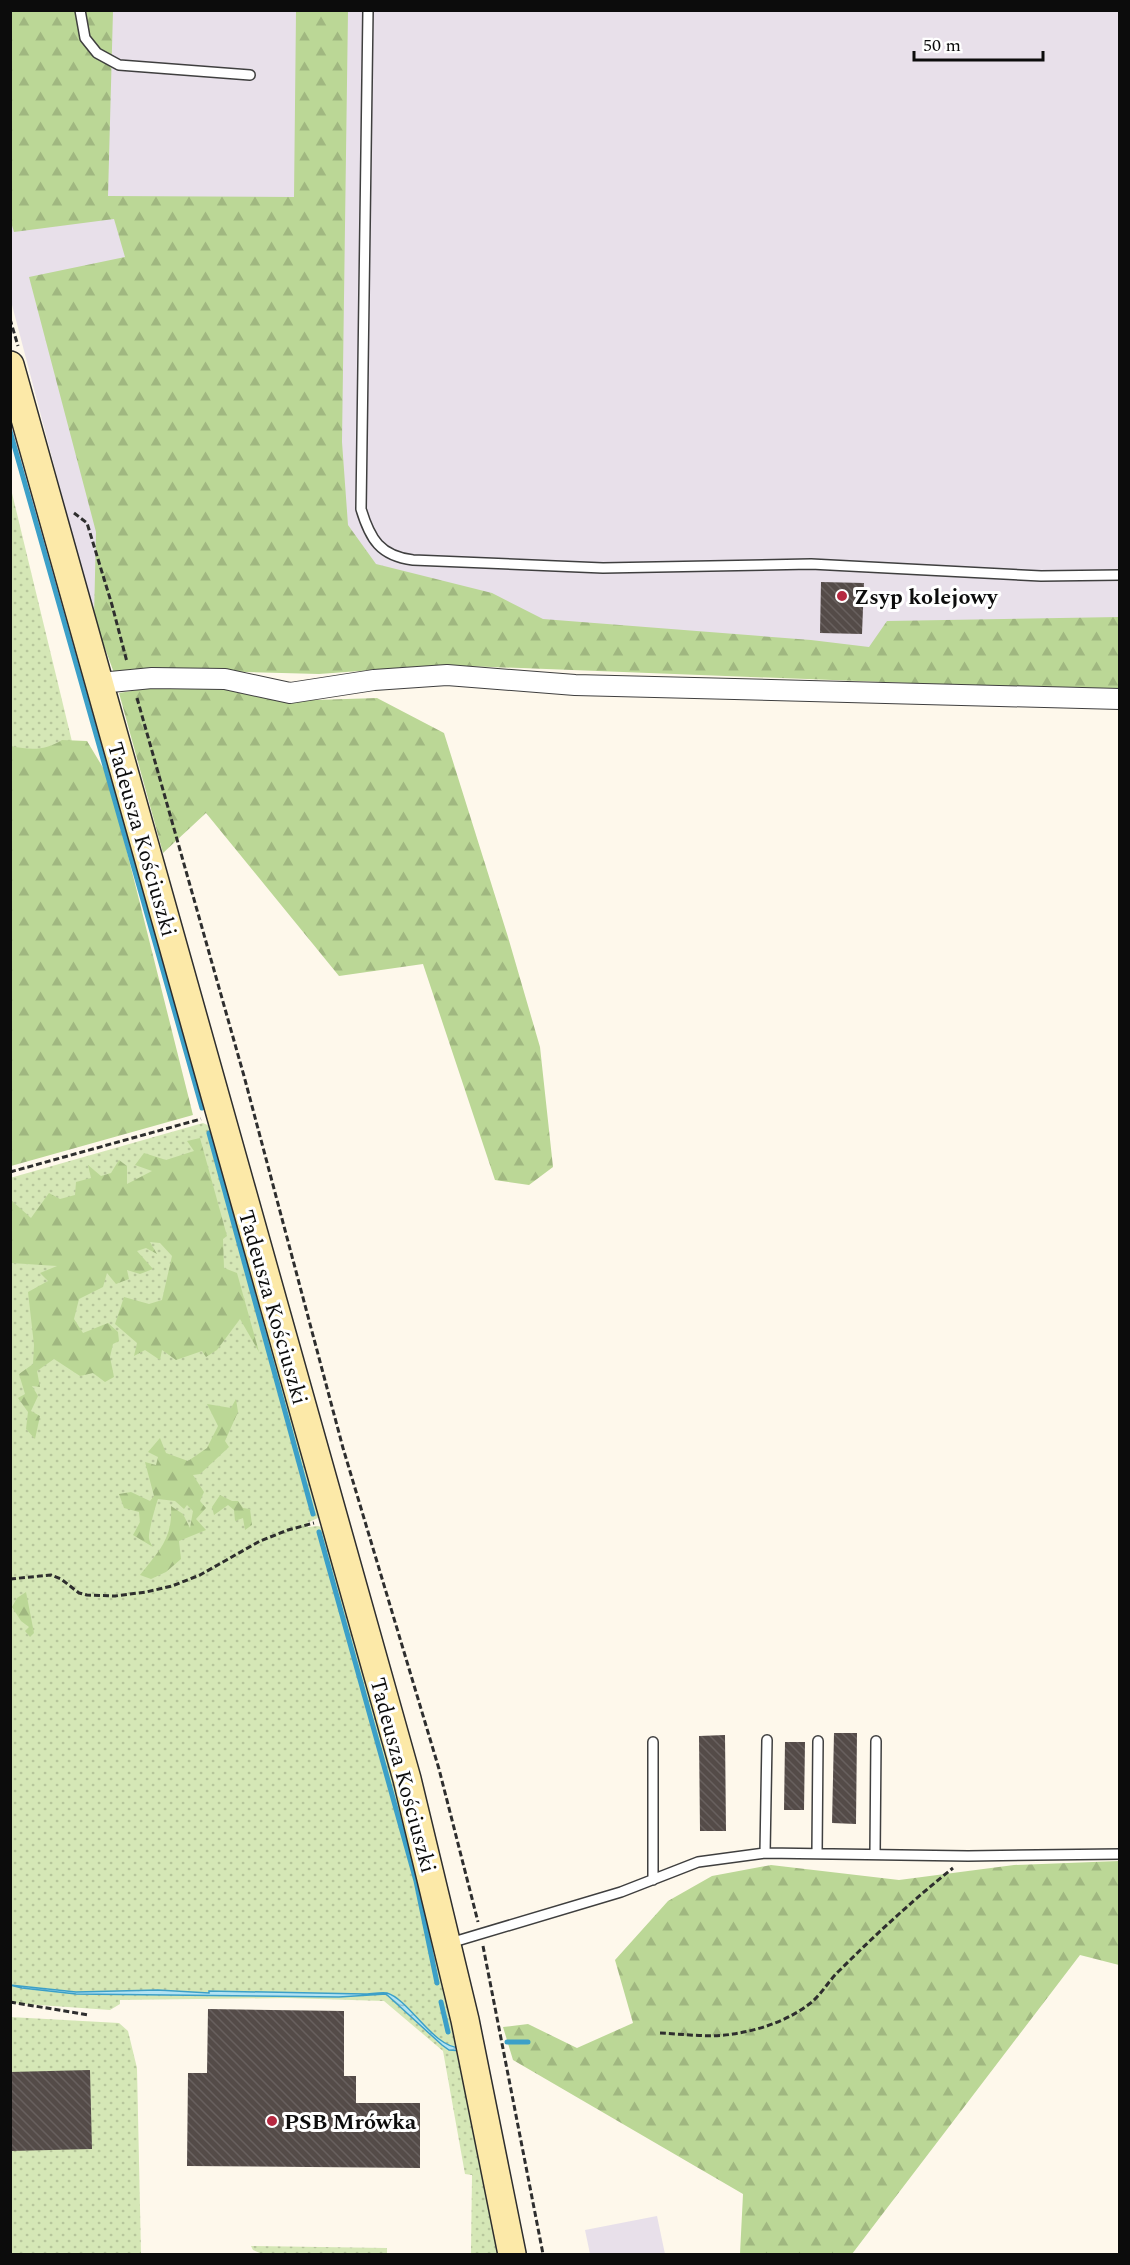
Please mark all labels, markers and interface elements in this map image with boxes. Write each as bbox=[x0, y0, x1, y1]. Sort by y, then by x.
scale bar bbox=[914, 24, 1043, 62]
text: 50 m bbox=[923, 32, 961, 59]
place label: Zsyp kolejowy bbox=[854, 581, 999, 614]
marker: Zsyp kolejowy bbox=[835, 589, 849, 603]
street label: Tadeusza Kościuszki bbox=[98, 738, 185, 941]
street label: Tadeusza Kościuszki bbox=[229, 1206, 316, 1409]
street label: Tadeusza Kościuszki bbox=[361, 1674, 445, 1877]
place label: PSB Mrówka bbox=[284, 2106, 417, 2139]
marker: PSB Mrówka bbox=[265, 2114, 279, 2128]

